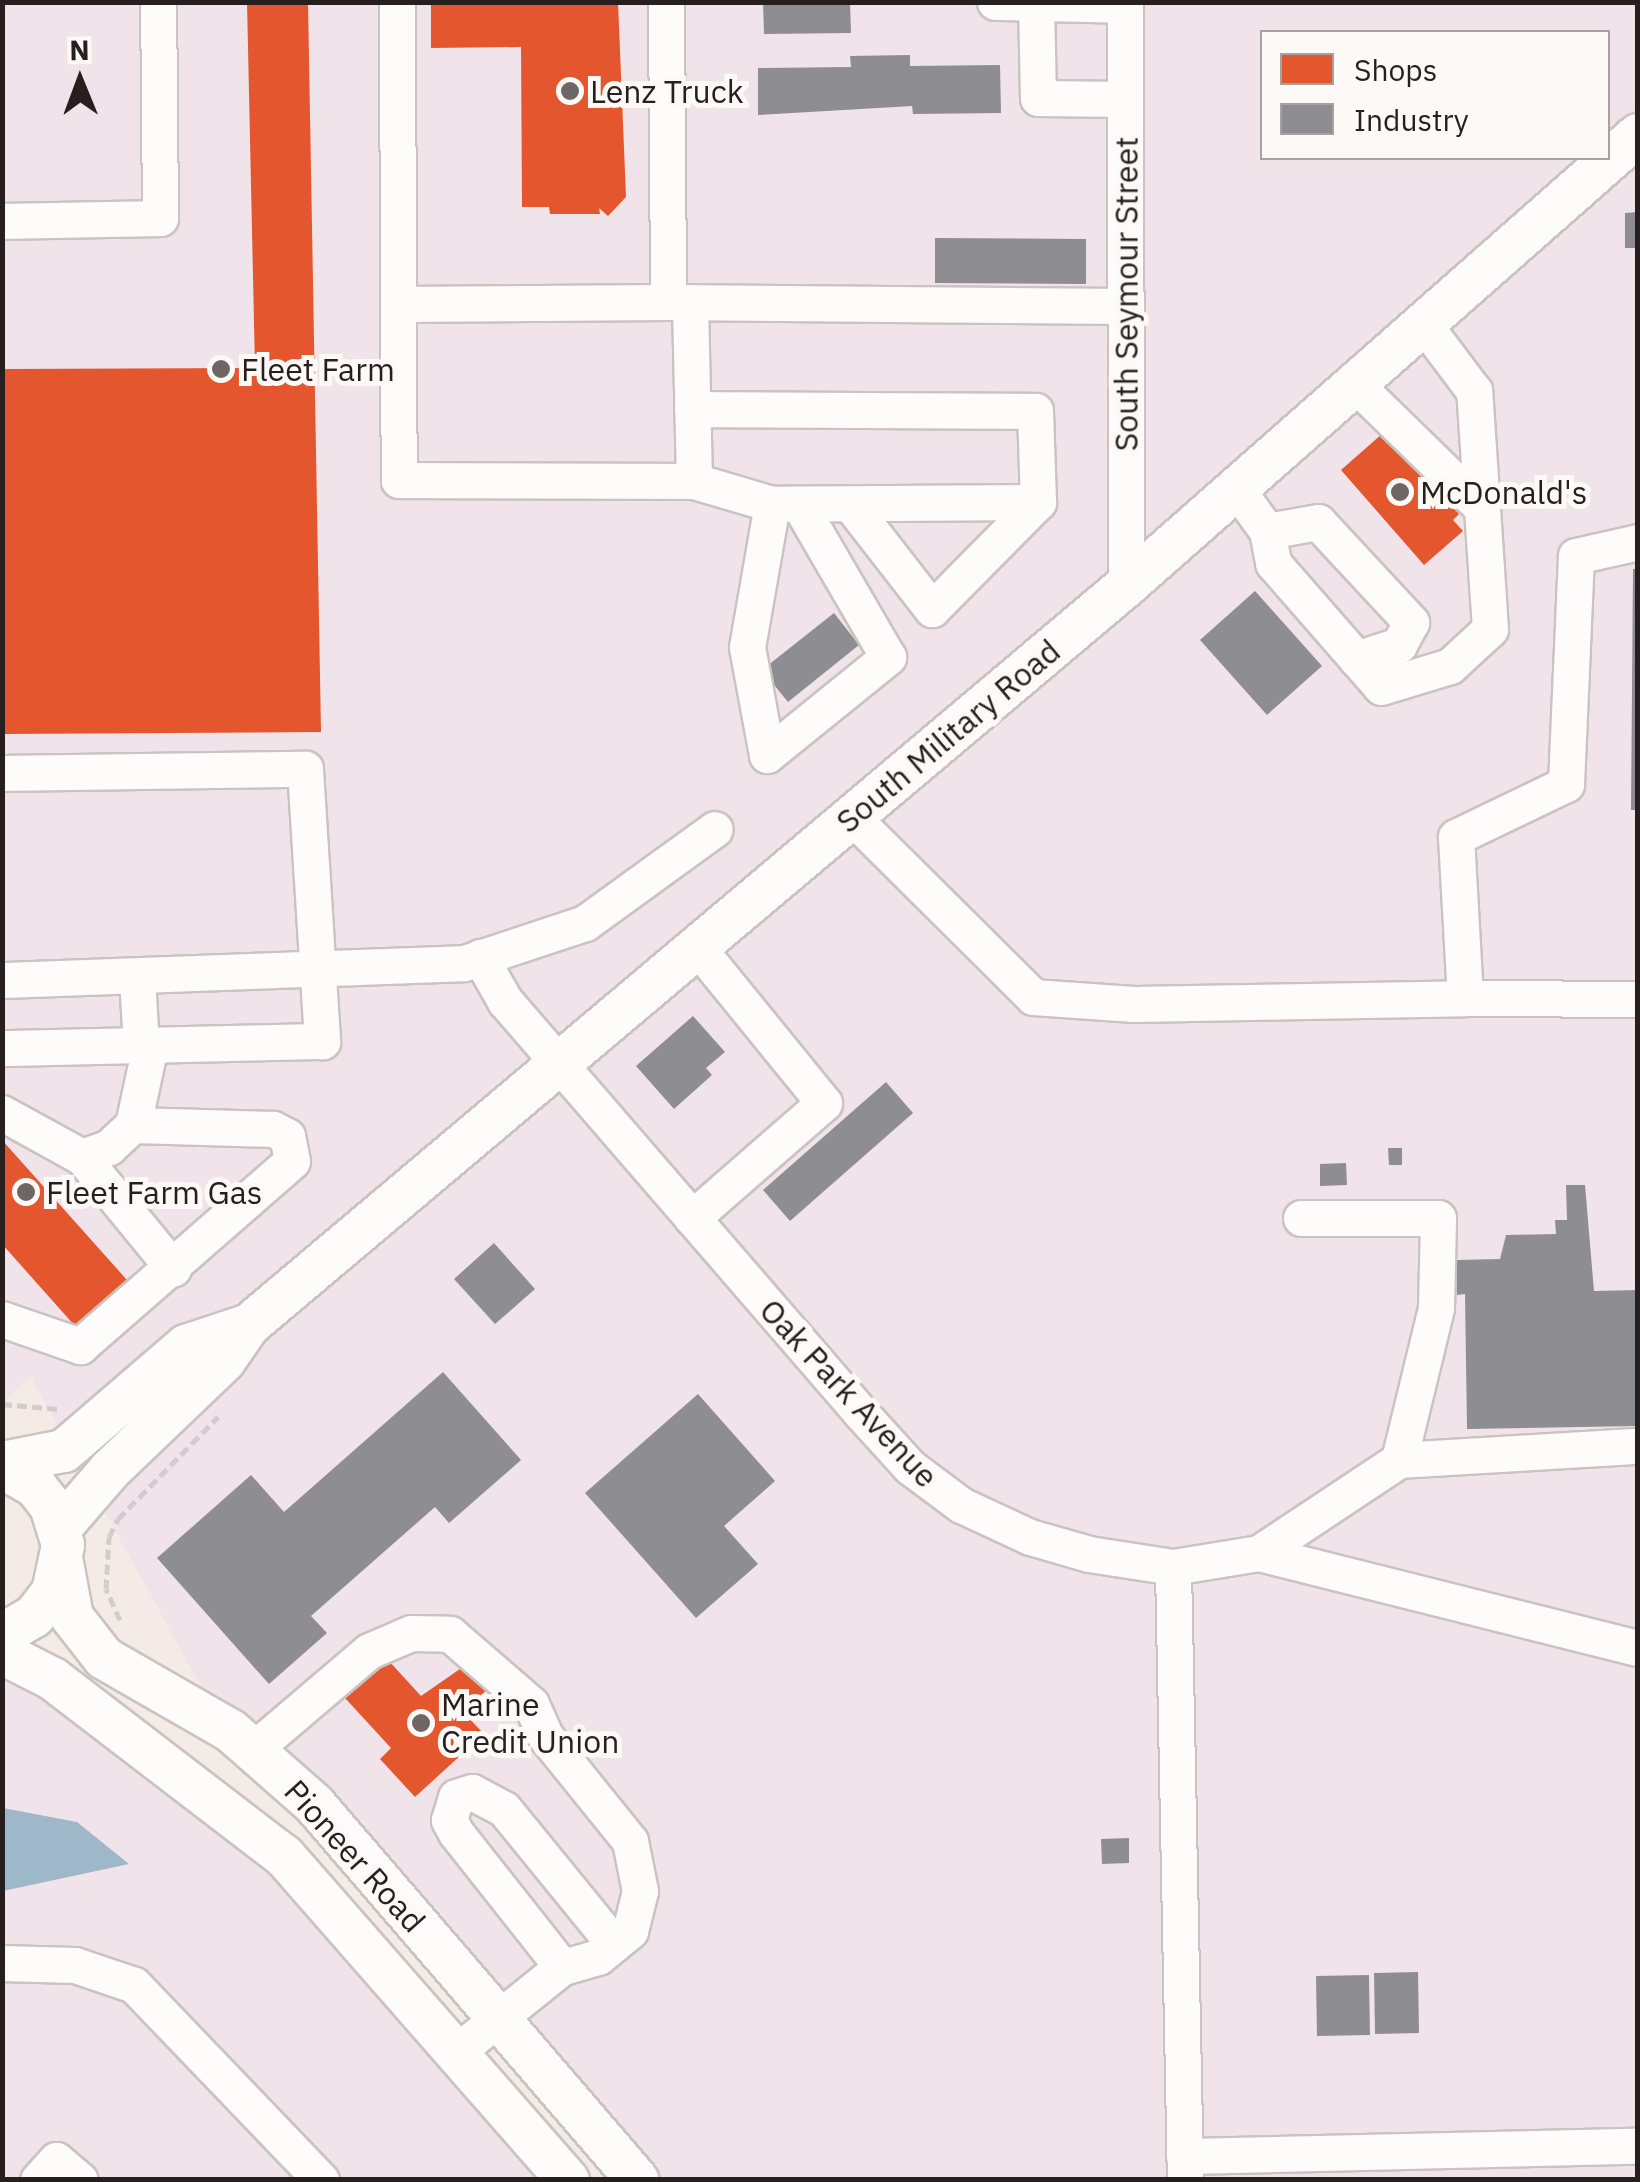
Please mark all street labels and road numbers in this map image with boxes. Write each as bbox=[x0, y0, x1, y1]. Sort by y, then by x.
street label: South Seymour Street bbox=[1107, 137, 1145, 451]
street label: South Military Road bbox=[828, 631, 1068, 841]
street label: Oak Park Avenue bbox=[752, 1291, 946, 1495]
street label: Pioneer Road bbox=[277, 1772, 433, 1940]

